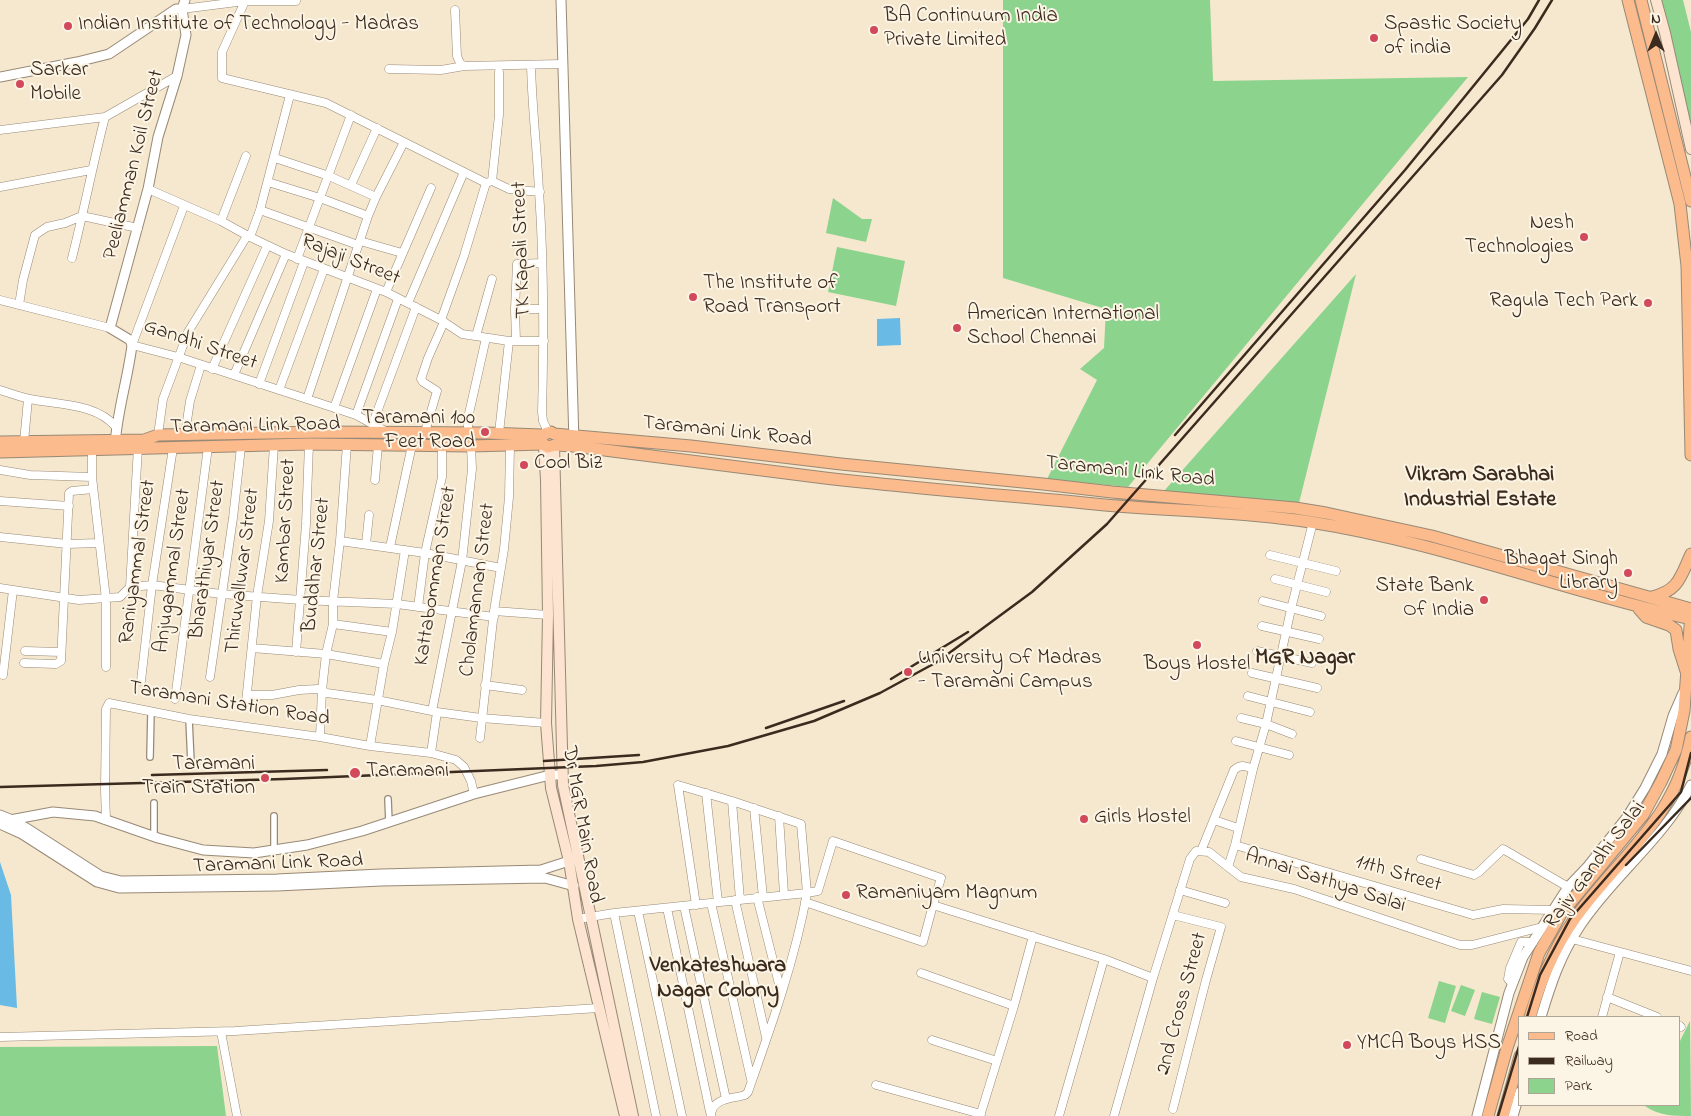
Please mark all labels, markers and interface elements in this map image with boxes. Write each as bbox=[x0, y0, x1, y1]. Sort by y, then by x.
place label: BA Continuum India Private Limited bbox=[884, 5, 1058, 55]
text: N bbox=[1651, 9, 1661, 30]
north arrow bbox=[1631, 10, 1681, 60]
place label: Indian Institute of Technology - Madras bbox=[78, 13, 419, 39]
place label: Spastic Society of india bbox=[1384, 13, 1522, 63]
marker: Indian Institute of Technology - Madras bbox=[62, 20, 74, 32]
marker: BA Continuum India Private Limited bbox=[868, 24, 880, 36]
marker: Spastic Society of india bbox=[1368, 32, 1380, 44]
place label: Sarkar Mobile bbox=[30, 59, 88, 109]
street label: Peeliamman Koil Street bbox=[99, 68, 171, 262]
marker: Sarkar Mobile bbox=[14, 78, 26, 90]
street label: TK Kapali Street bbox=[508, 181, 538, 319]
place label: Nesh Technologies bbox=[1465, 212, 1574, 262]
street label: Rajaji Street bbox=[297, 230, 403, 292]
marker: Nesh Technologies bbox=[1578, 231, 1590, 243]
place label: The Institute of Road Transport bbox=[703, 272, 841, 322]
place label: Ragula Tech Park bbox=[1490, 290, 1638, 316]
marker: The Institute of Road Transport bbox=[687, 291, 699, 303]
marker: Ragula Tech Park bbox=[1642, 297, 1654, 309]
place label: American International School Chennai bbox=[967, 303, 1159, 353]
street label: Gandhi Street bbox=[140, 315, 260, 377]
marker: American International School Chennai bbox=[951, 322, 963, 334]
place label: Taramani 100 Feet Road bbox=[362, 407, 475, 457]
street label: Taramani Link Road bbox=[641, 412, 813, 454]
street label: Taramani Link Road bbox=[170, 413, 340, 441]
marker: Taramani 100 Feet Road bbox=[479, 426, 491, 438]
place label: Cool Biz bbox=[534, 452, 602, 478]
street label: Taramani Link Road bbox=[1044, 452, 1216, 494]
street label: Kambar Street bbox=[271, 458, 303, 584]
marker: Cool Biz bbox=[518, 459, 530, 471]
district label: Vikram Sarabhai Industrial Estate bbox=[1404, 463, 1556, 514]
street label: Raniyammal Street bbox=[115, 478, 163, 646]
street label: Bharathiyar Street bbox=[185, 479, 233, 641]
street label: Kattabomman Street bbox=[410, 484, 464, 668]
street label: Anjugammal Street bbox=[150, 487, 198, 655]
street label: Thiruvalluvar Street bbox=[221, 487, 267, 655]
street label: Buddhar Street bbox=[298, 496, 338, 634]
street label: Cholamannan Street bbox=[456, 502, 502, 678]
place label: Bhagat Singh Library bbox=[1505, 548, 1618, 598]
marker: Bhagat Singh Library bbox=[1622, 567, 1634, 579]
place label: State Bank Of India bbox=[1375, 575, 1474, 625]
marker: State Bank Of India bbox=[1478, 594, 1490, 606]
marker: Boys Hostel bbox=[1191, 639, 1203, 651]
district label: MGR Nagar bbox=[1255, 646, 1355, 672]
place label: University Of Madras - Taramani Campus bbox=[918, 647, 1102, 697]
place label: Boys Hostel bbox=[1144, 653, 1250, 679]
marker: University Of Madras - Taramani Campus bbox=[902, 666, 914, 678]
street label: Taramani Station Road bbox=[127, 677, 331, 733]
street label: Dr MGR Main Road bbox=[555, 744, 607, 906]
place label: Taramani Train Station bbox=[142, 753, 255, 803]
place label: Taramani bbox=[366, 760, 449, 786]
marker: Taramani bbox=[348, 766, 362, 780]
marker: Taramani Train Station bbox=[259, 772, 271, 784]
street label: Rajiv Gandhi Salai bbox=[1540, 797, 1652, 935]
place label: Girls Hostel bbox=[1094, 806, 1191, 832]
marker: Girls Hostel bbox=[1078, 813, 1090, 825]
street label: Annai Sathya Salai bbox=[1241, 844, 1409, 920]
street label: Taramani Link Road bbox=[192, 849, 364, 881]
street label: 11th Street bbox=[1352, 851, 1444, 899]
place label: Ramaniyam Magnum bbox=[856, 882, 1037, 908]
marker: Ramaniyam Magnum bbox=[840, 889, 852, 901]
street label: 2nd Cross Street bbox=[1152, 930, 1214, 1078]
district label: Venkateshwara Nagar Colony bbox=[650, 954, 786, 1006]
legend bbox=[1518, 1016, 1681, 1106]
text: Road bbox=[1565, 1025, 1598, 1047]
place label: YMCA Boys HSS bbox=[1357, 1032, 1501, 1058]
marker: YMCA Boys HSS bbox=[1341, 1039, 1353, 1051]
text: Railway bbox=[1565, 1050, 1613, 1072]
text: Park bbox=[1565, 1075, 1592, 1097]

